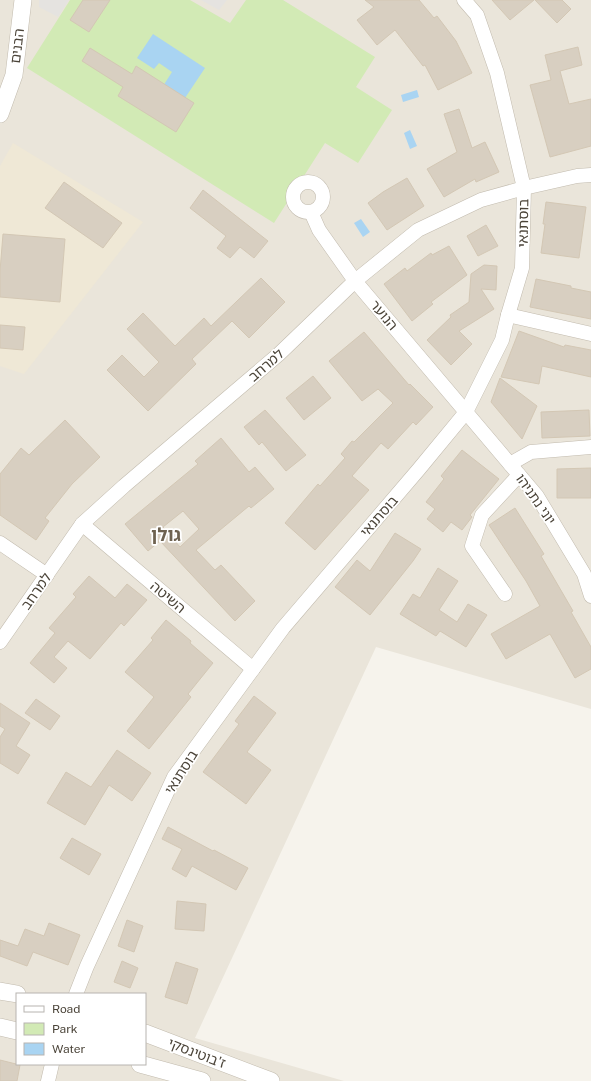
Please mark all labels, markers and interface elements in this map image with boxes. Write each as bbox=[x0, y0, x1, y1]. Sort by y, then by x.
street label: הבנים bbox=[7, 28, 27, 64]
street label: בוסתנאי bbox=[515, 199, 531, 247]
street label: הנוער bbox=[367, 297, 401, 333]
street label: למרחב bbox=[245, 345, 287, 385]
street label: יוני נתניהו bbox=[513, 471, 559, 527]
street label: בוסתנאי bbox=[357, 492, 401, 540]
district label: גולן bbox=[151, 524, 181, 545]
street label: למרחב bbox=[18, 570, 54, 612]
street label: השיטה bbox=[147, 578, 189, 616]
street label: בוסתנאי bbox=[161, 747, 201, 797]
legend bbox=[16, 993, 146, 1065]
text: Road bbox=[52, 1002, 80, 1016]
text: Park bbox=[52, 1022, 78, 1036]
street label: ז'בוטינסקי bbox=[166, 1035, 228, 1071]
text: Water bbox=[52, 1042, 86, 1056]

